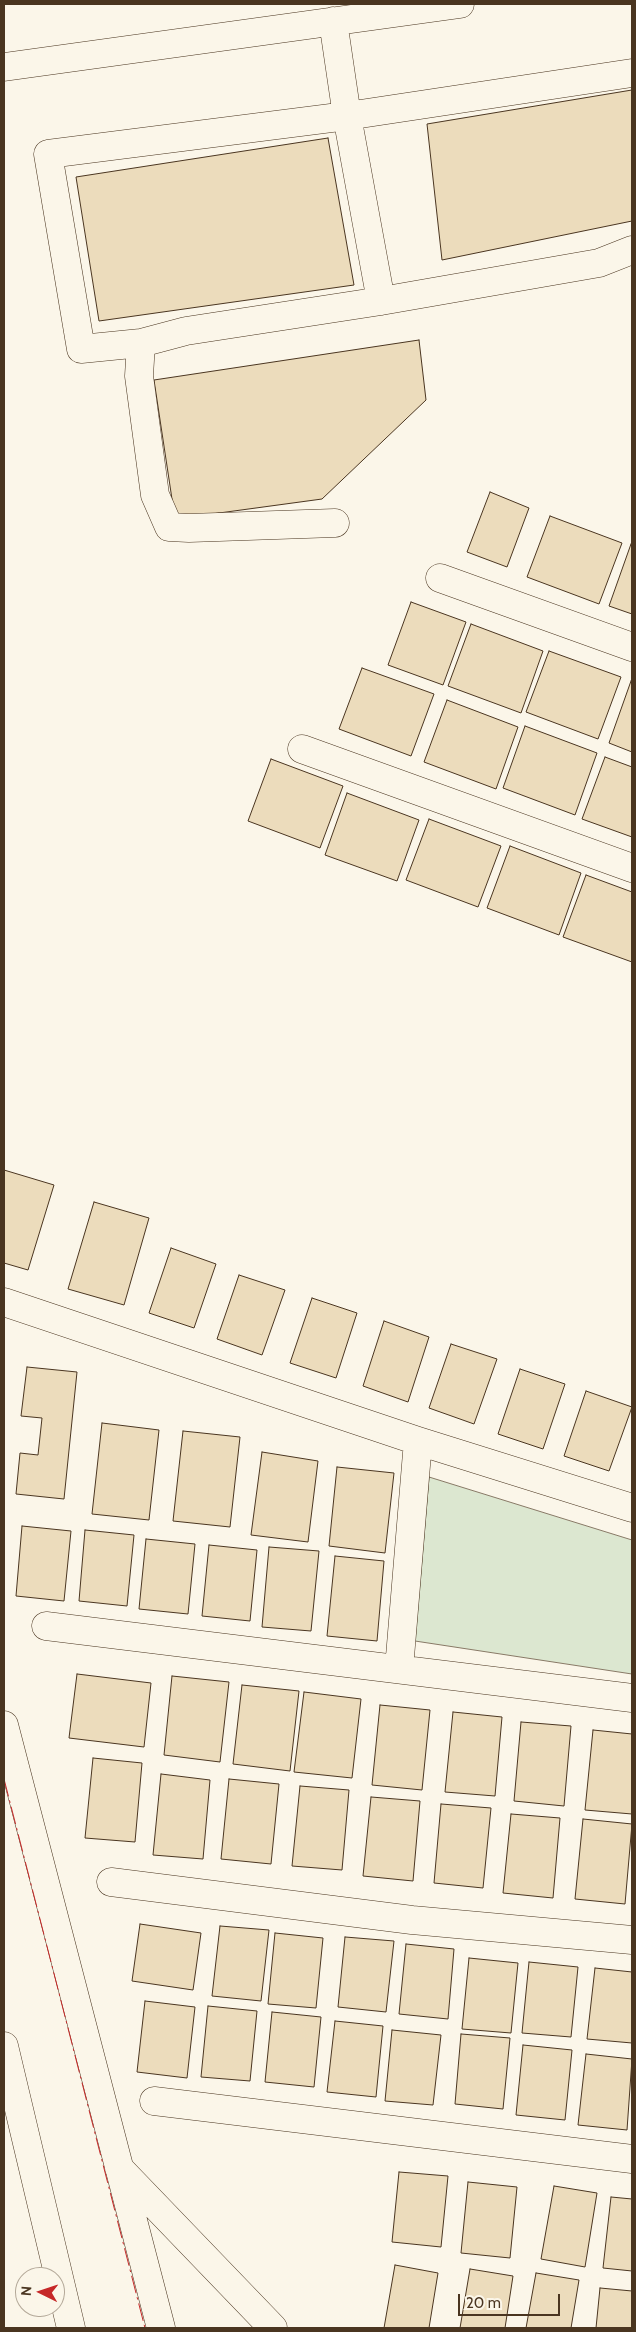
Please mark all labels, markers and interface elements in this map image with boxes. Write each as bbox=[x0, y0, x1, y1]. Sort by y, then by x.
north arrow bbox=[15, 2267, 65, 2317]
scale bar bbox=[461, 2284, 564, 2316]
text: N bbox=[17, 2285, 35, 2297]
text: 20 m bbox=[466, 2294, 501, 2312]

